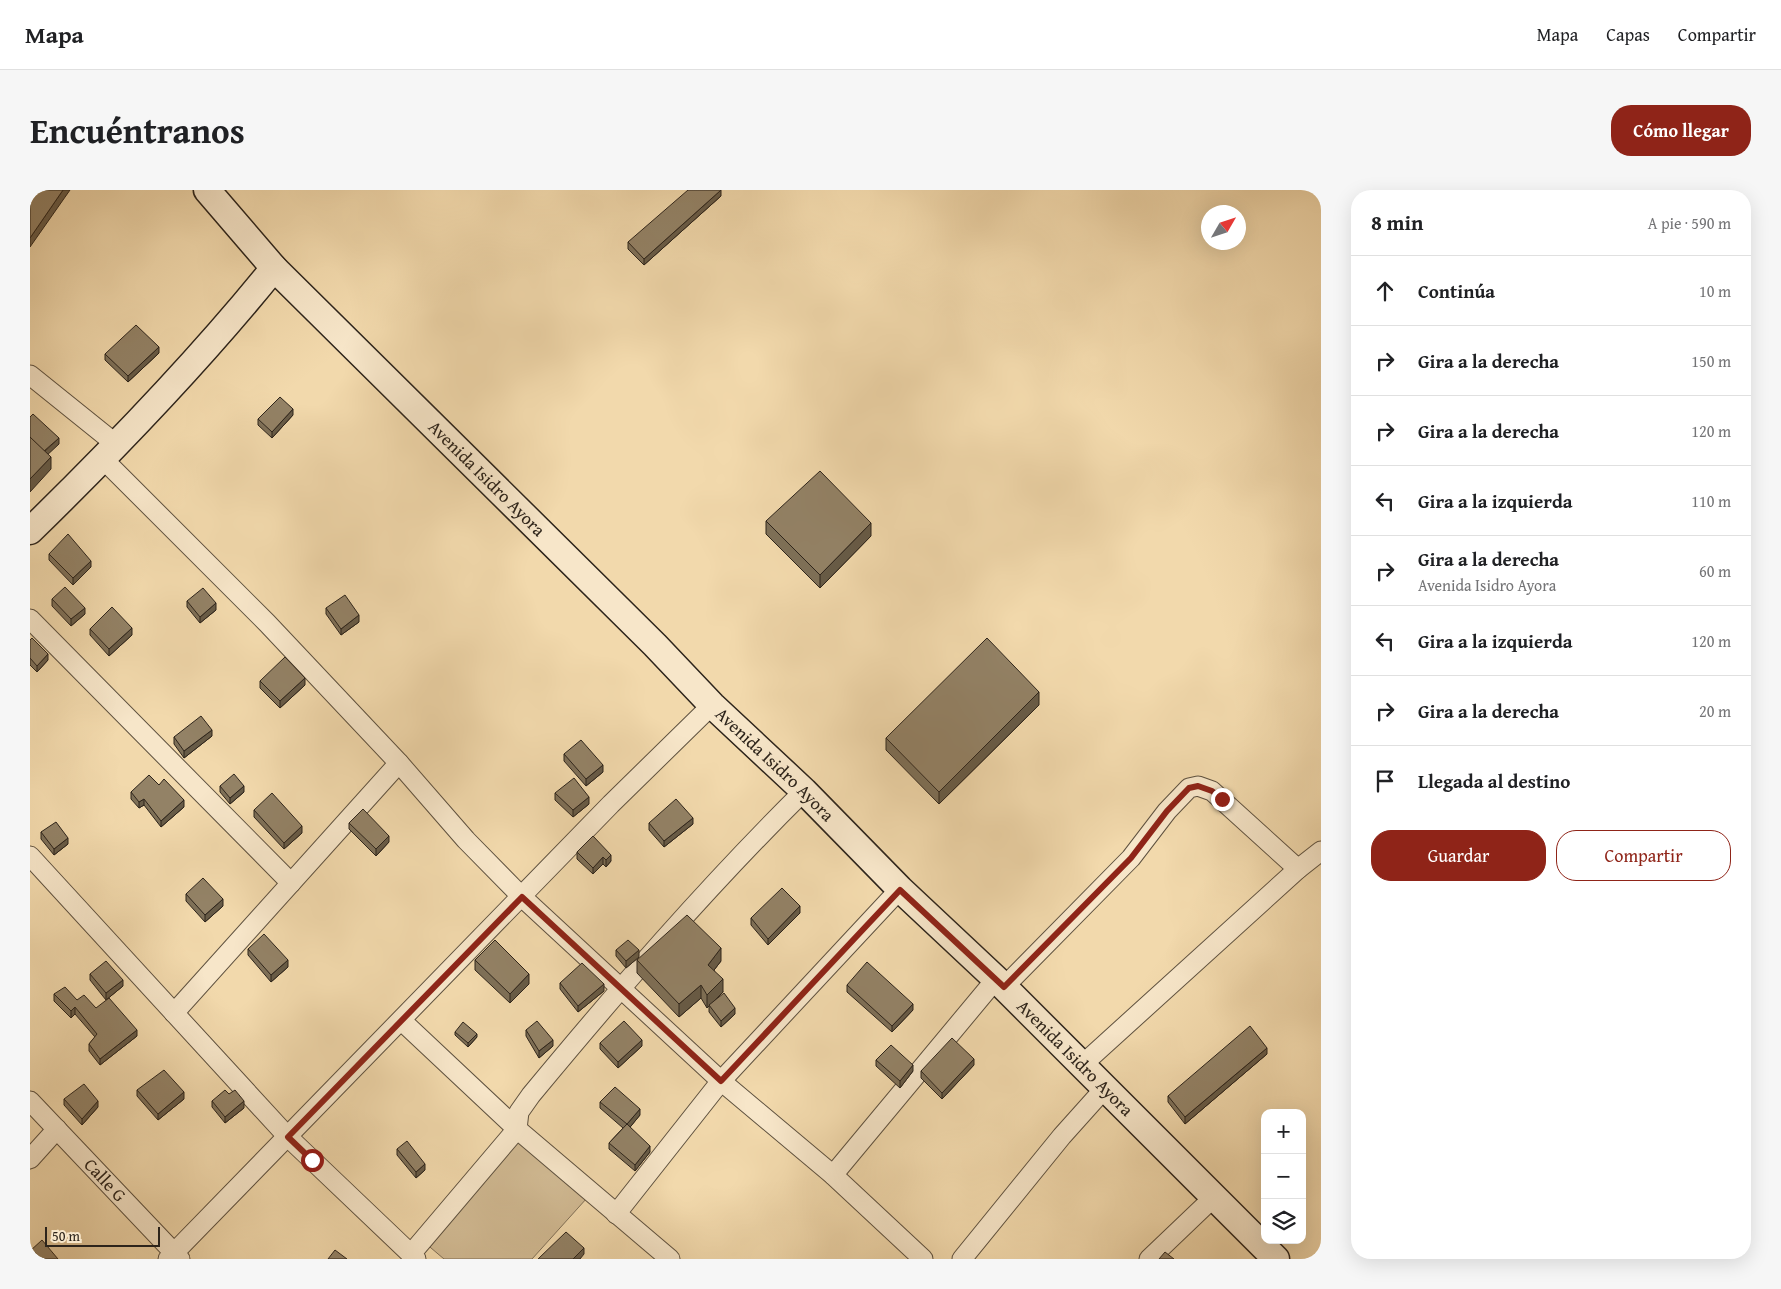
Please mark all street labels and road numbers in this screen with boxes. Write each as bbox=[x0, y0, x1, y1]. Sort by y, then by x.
street label: Avenida Isidro Ayora bbox=[422, 414, 552, 543]
street label: Avenida Isidro Ayora bbox=[709, 701, 841, 828]
street label: Avenida Isidro Ayora bbox=[1011, 993, 1140, 1123]
street label: Calle G bbox=[78, 1152, 133, 1208]

